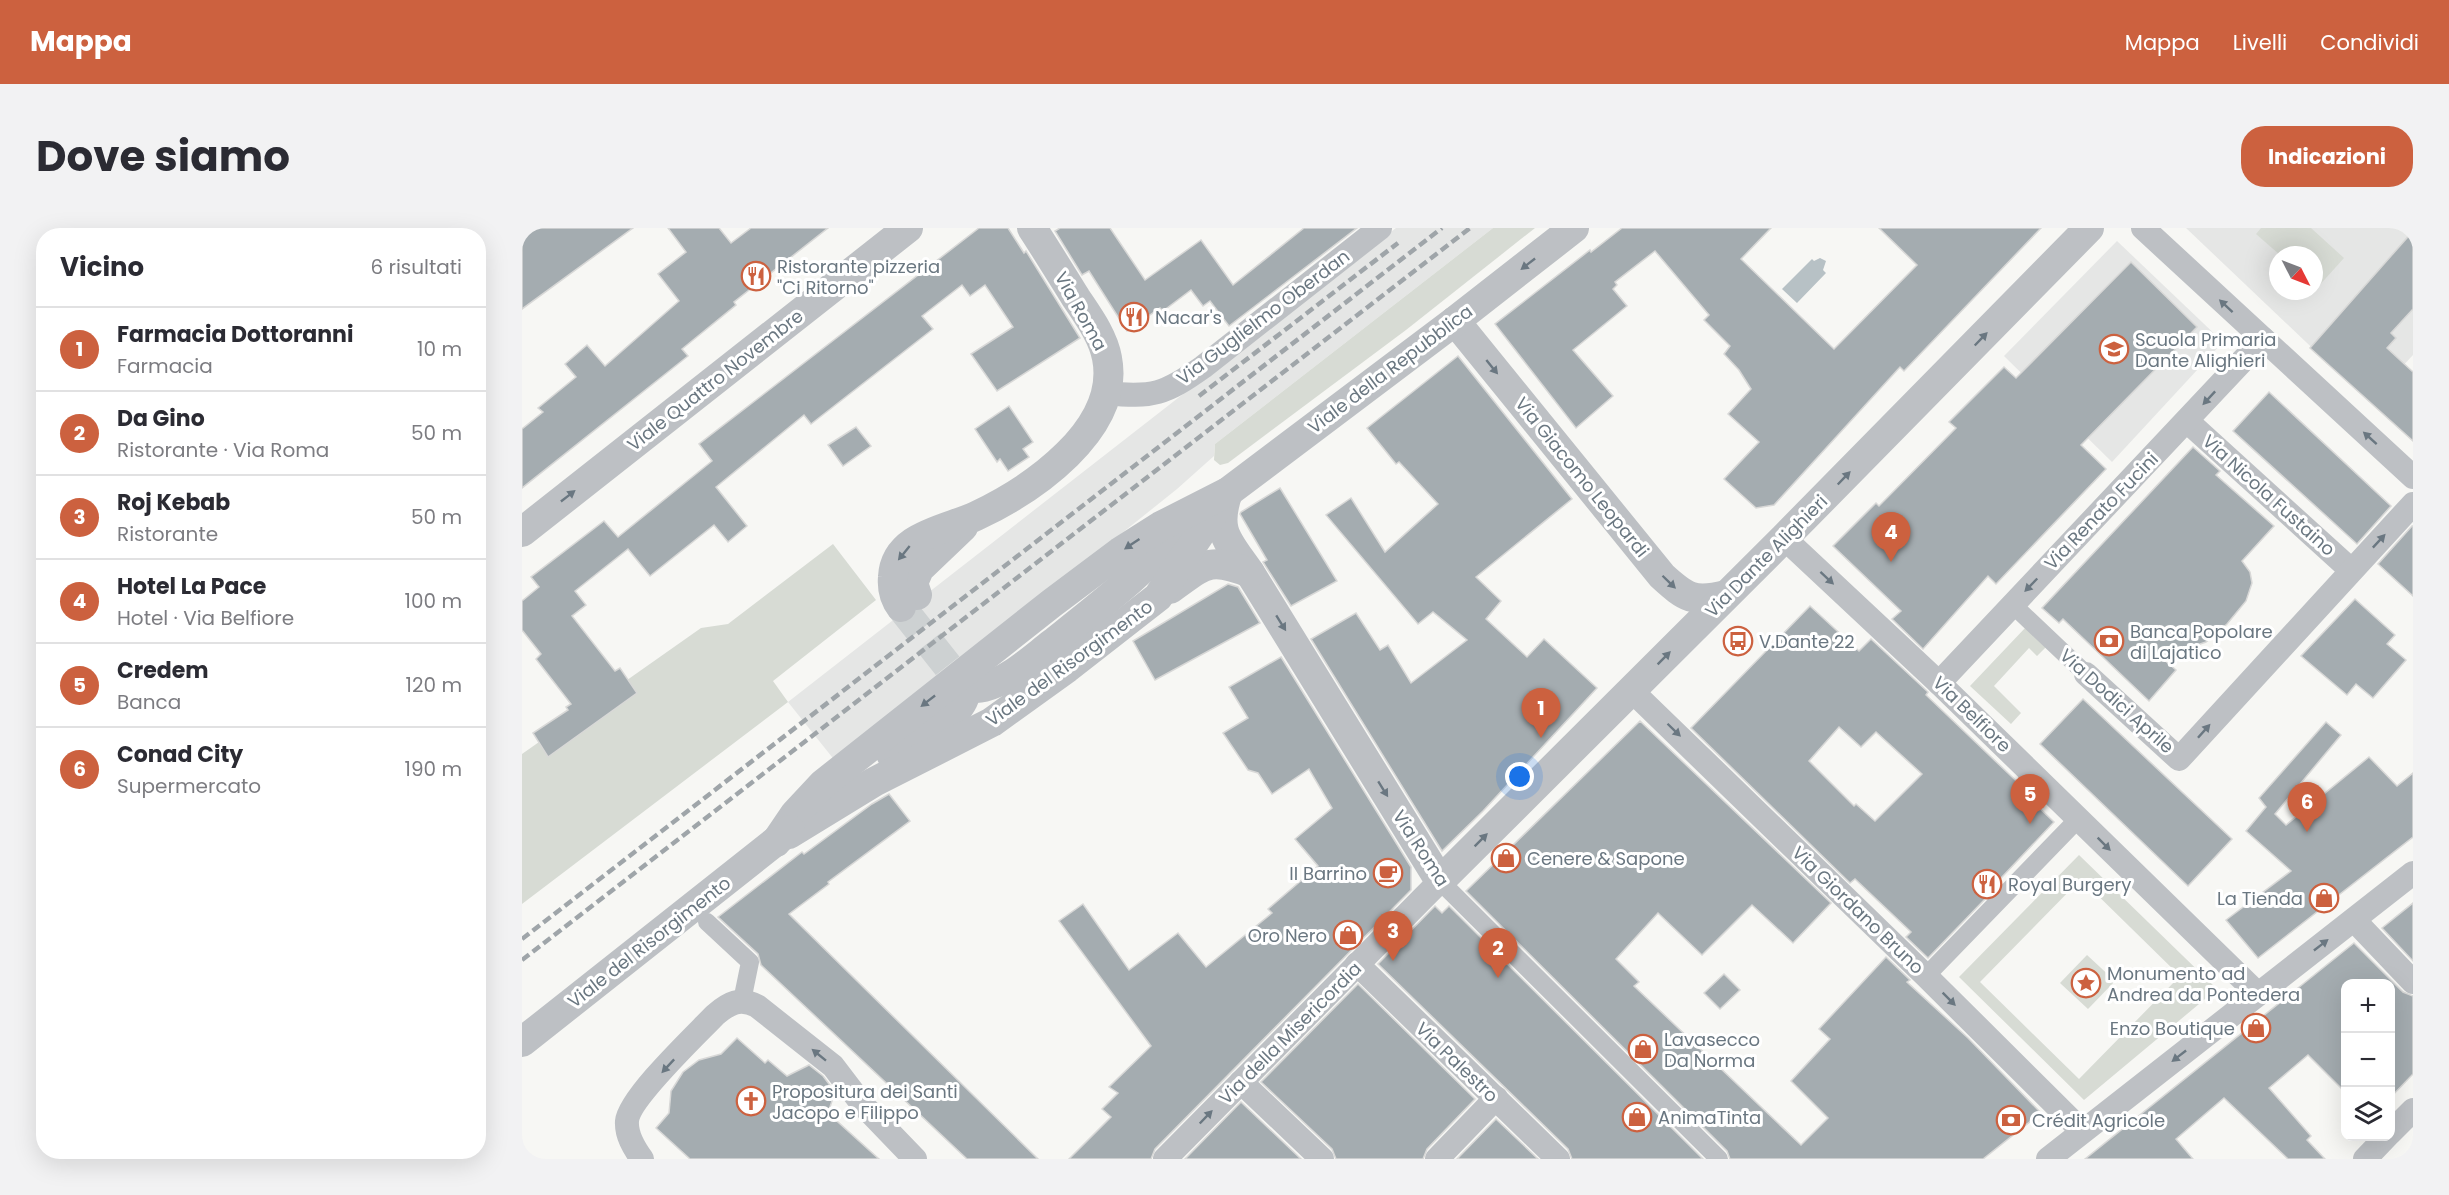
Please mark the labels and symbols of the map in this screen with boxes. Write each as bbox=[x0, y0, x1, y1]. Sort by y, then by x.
street label: Via Guglielmo Oberdan bbox=[1171, 244, 1355, 390]
north arrow bbox=[2269, 246, 2323, 300]
place label: Ristorante pizzeria "Ci Ritorno" bbox=[777, 254, 940, 300]
one-way arrow bbox=[1521, 257, 1536, 269]
restaurant icon: Ristorante pizzeria "Ci Ritorno" bbox=[740, 260, 772, 292]
street label: Via Roma bbox=[1049, 267, 1113, 355]
street label: Viale della Repubblica bbox=[1302, 299, 1478, 439]
one-way arrow bbox=[2219, 299, 2233, 313]
restaurant icon: Nacar's bbox=[1118, 301, 1150, 333]
street label: Viale Quattro Novembre bbox=[622, 303, 808, 457]
place label: Nacar's bbox=[1155, 305, 1222, 330]
place label: Scuola Primaria Dante Alighieri bbox=[2135, 327, 2277, 373]
one-way arrow bbox=[1973, 332, 1987, 346]
school or university icon: Scuola Primaria Dante Alighieri bbox=[2098, 333, 2130, 365]
one-way arrow bbox=[1485, 359, 1498, 374]
one-way arrow bbox=[2202, 390, 2216, 404]
street label: Via Giacomo Leopardi bbox=[1509, 392, 1655, 562]
street label: Via Nicola Fustaino bbox=[2197, 429, 2341, 561]
one-way arrow bbox=[2362, 431, 2377, 445]
street label: Via Renato Fucini bbox=[2038, 447, 2164, 575]
one-way arrow bbox=[1837, 470, 1851, 485]
one-way arrow bbox=[560, 489, 576, 502]
street label: Via Dante Alighieri bbox=[1699, 489, 1833, 623]
pin: 4 bbox=[1872, 512, 1910, 562]
one-way arrow bbox=[2372, 533, 2386, 548]
one-way arrow bbox=[1125, 538, 1141, 550]
one-way arrow bbox=[898, 545, 911, 561]
one-way arrow bbox=[1819, 571, 1834, 584]
one-way arrow bbox=[1662, 575, 1677, 589]
one-way arrow bbox=[2024, 577, 2038, 592]
street label: Viale del Risorgimento bbox=[981, 594, 1157, 732]
one-way arrow bbox=[1275, 615, 1286, 631]
place label: Banca Popolare di Lajatico bbox=[2130, 619, 2273, 665]
bus stop icon: V.Dante 22 bbox=[1722, 625, 1754, 657]
bank icon: Banca Popolare di Lajatico bbox=[2093, 625, 2125, 657]
place label: V.Dante 22 bbox=[1759, 629, 1855, 654]
street label: Via Dodici Aprile bbox=[2055, 643, 2179, 759]
one-way arrow bbox=[1656, 651, 1670, 665]
street label: Via Belfiore bbox=[1927, 670, 2017, 758]
pin: 1 bbox=[1522, 688, 1560, 738]
one-way arrow bbox=[920, 695, 935, 707]
one-way arrow bbox=[1666, 723, 1680, 737]
one-way arrow bbox=[2197, 724, 2210, 739]
your location bbox=[1505, 762, 1534, 791]
pin: 5 bbox=[2010, 774, 2050, 824]
one-way arrow bbox=[1377, 781, 1388, 797]
pin: 6 bbox=[2288, 782, 2326, 832]
street label: Via Roma bbox=[1387, 805, 1455, 891]
one-way arrow bbox=[1474, 833, 1489, 847]
one-way arrow bbox=[2097, 836, 2111, 850]
street label: Via Giordano Bruno bbox=[1786, 840, 1930, 980]
shop icon: Cenere & Sapone bbox=[1490, 842, 1522, 874]
place label: Cenere & Sapone bbox=[1527, 846, 1685, 871]
cafe icon: Il Barrino bbox=[1372, 857, 1404, 889]
place label: Il Barrino bbox=[1289, 861, 1367, 886]
restaurant icon: Royal Burgery bbox=[1971, 868, 2003, 900]
street label: Viale del Risorgimento bbox=[562, 870, 736, 1014]
place label: Royal Burgery bbox=[2008, 872, 2131, 897]
shop icon: La Tienda bbox=[2308, 882, 2340, 914]
place label: La Tienda bbox=[2217, 886, 2303, 911]
pin: 3 bbox=[1374, 912, 1412, 961]
shop icon: Oro Nero bbox=[1332, 919, 1364, 951]
place label: Oro Nero bbox=[1248, 923, 1327, 948]
pin: 2 bbox=[1478, 928, 1518, 978]
one-way arrow bbox=[2314, 940, 2329, 952]
street label: Via della Misericordia bbox=[1213, 956, 1367, 1110]
place label: Monumento ad Andrea da Pontedera bbox=[2107, 961, 2300, 1007]
place icon: Monumento ad Andrea da Pontedera bbox=[2070, 967, 2102, 999]
one-way arrow bbox=[1941, 991, 1955, 1005]
shop icon: Enzo Boutique bbox=[2240, 1012, 2272, 1044]
street label: Via Palestro bbox=[1410, 1016, 1504, 1108]
place label: Enzo Boutique bbox=[2110, 1016, 2235, 1041]
place label: Lavasecco Da Norma bbox=[1664, 1027, 1760, 1073]
shop icon: Lavasecco Da Norma bbox=[1627, 1033, 1659, 1065]
one-way arrow bbox=[811, 1049, 826, 1061]
one-way arrow bbox=[2172, 1050, 2187, 1062]
one-way arrow bbox=[661, 1058, 675, 1073]
place label: Propositura dei Santi Jacopo e Filippo bbox=[772, 1079, 958, 1125]
church icon: Propositura dei Santi Jacopo e Filippo bbox=[735, 1085, 767, 1117]
shop icon: AnimaTinta bbox=[1621, 1101, 1653, 1133]
bank icon: Crédit Agricole bbox=[1995, 1104, 2027, 1136]
place label: AnimaTinta bbox=[1658, 1105, 1761, 1130]
place label: Crédit Agricole bbox=[2032, 1108, 2165, 1133]
one-way arrow bbox=[1199, 1111, 1213, 1125]

